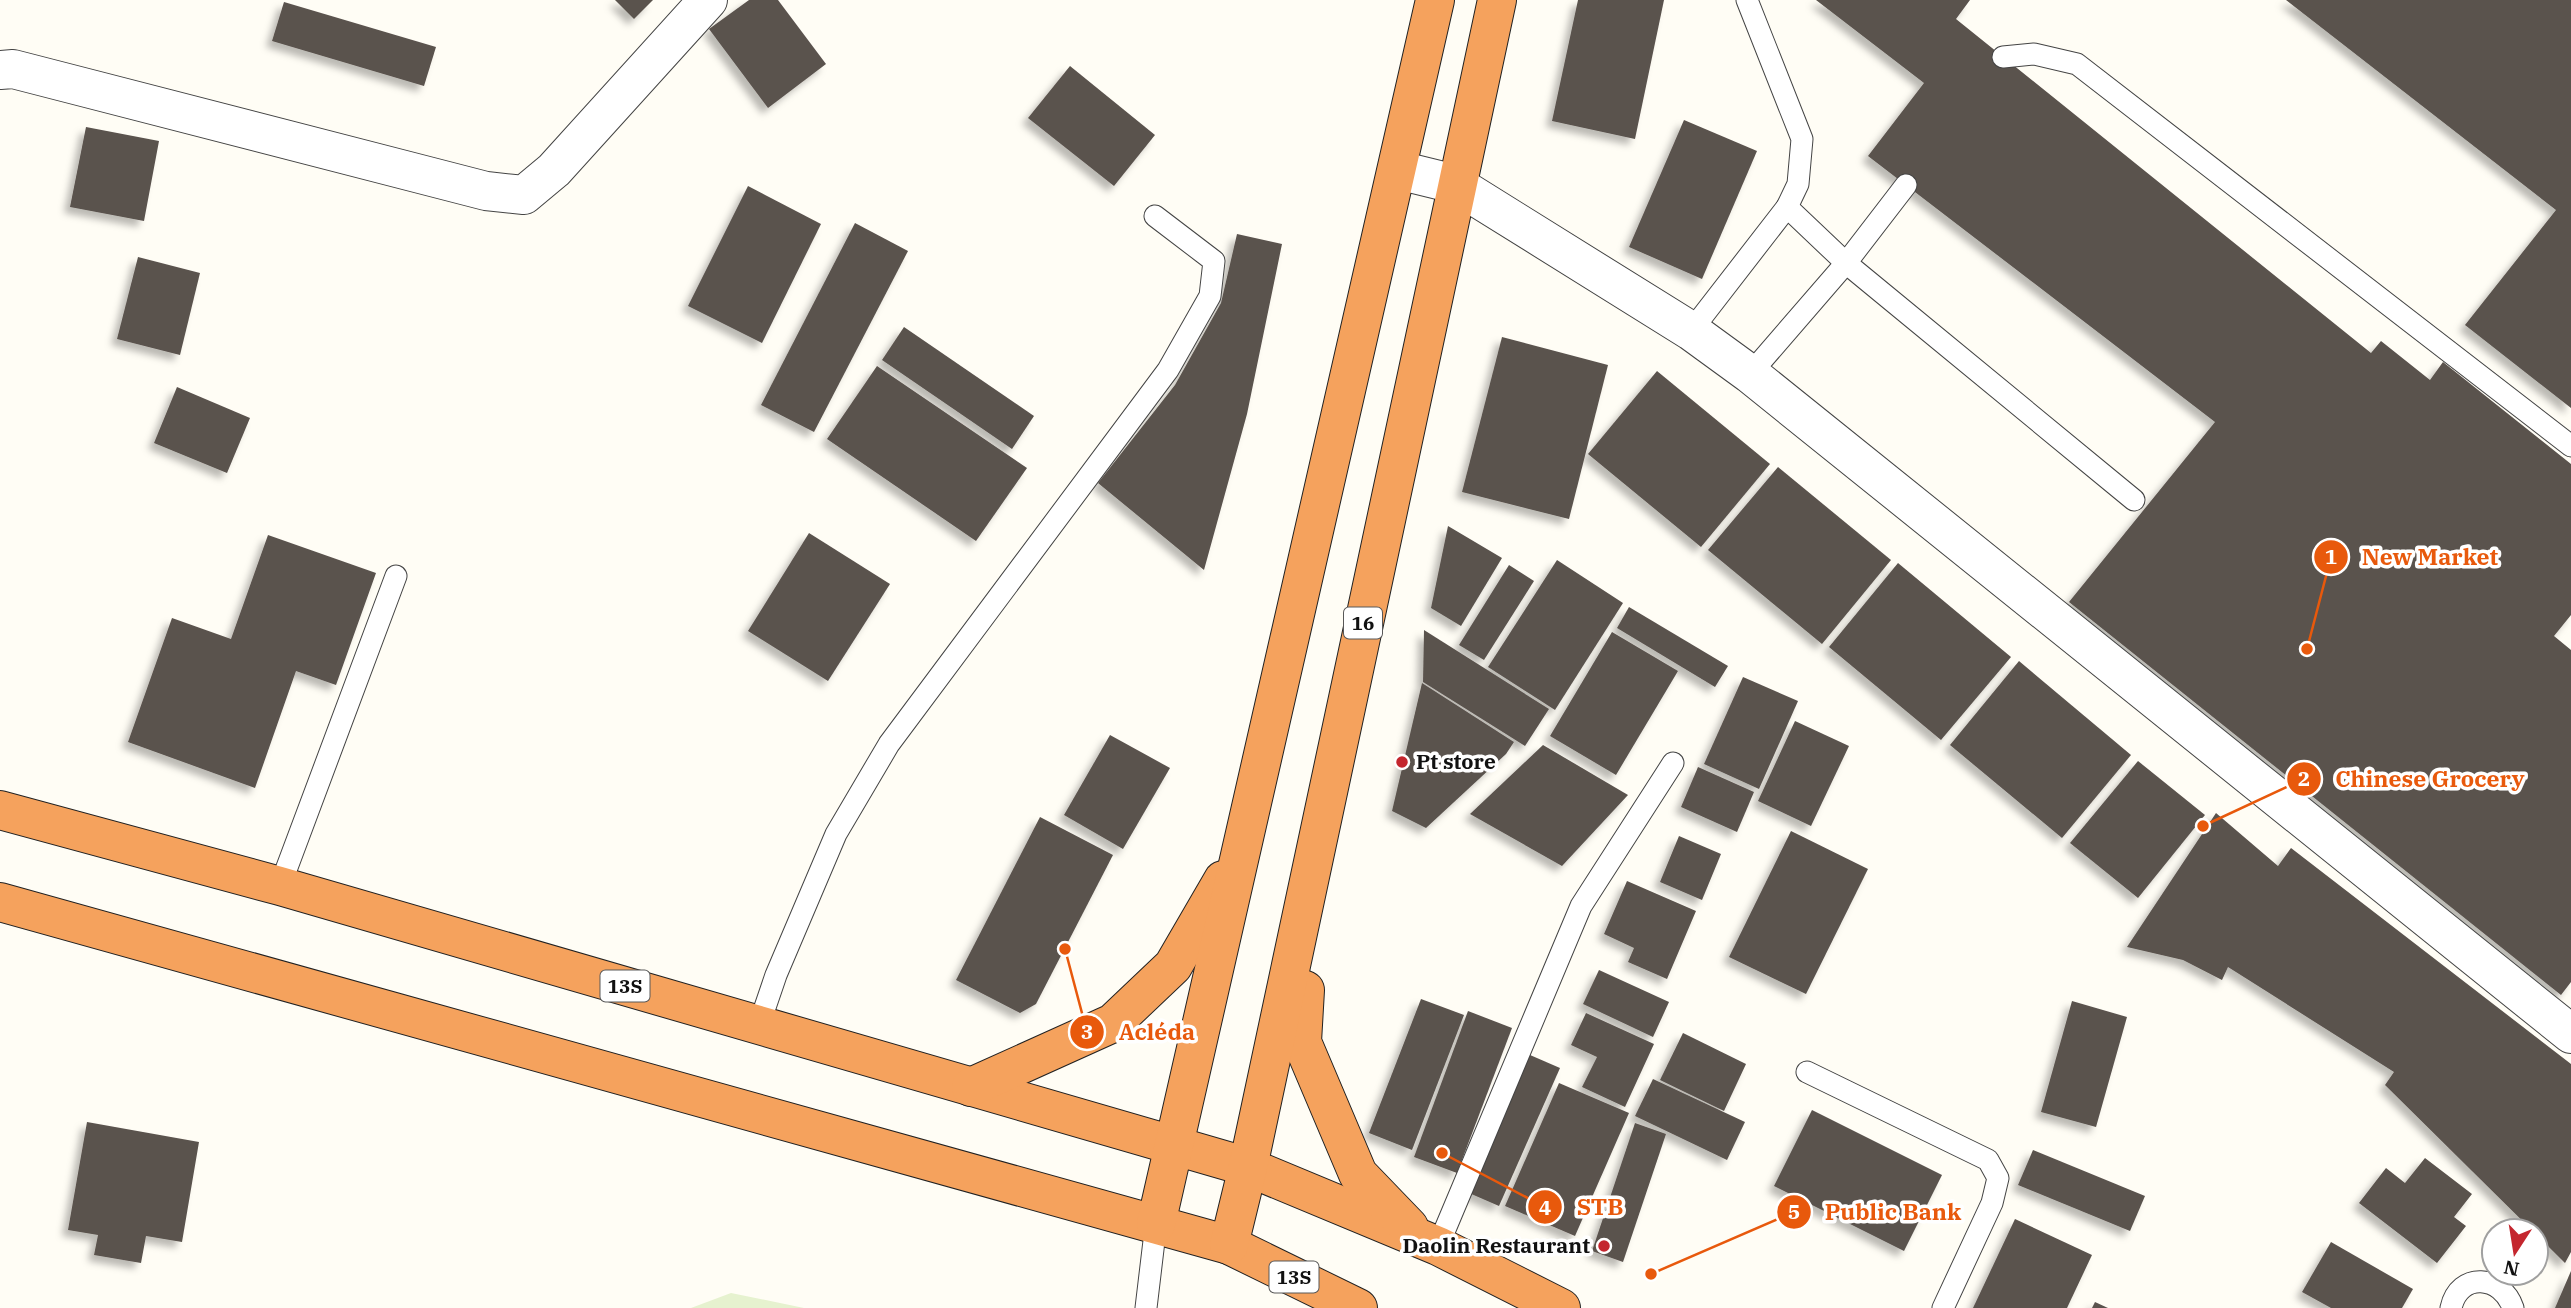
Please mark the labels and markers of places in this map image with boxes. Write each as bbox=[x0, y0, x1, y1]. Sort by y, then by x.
callout: New Market bbox=[2313, 535, 2512, 579]
place label: Pt store bbox=[1416, 747, 1496, 775]
marker: Pt store bbox=[1394, 754, 1410, 770]
callout: Chinese Grocery bbox=[2286, 757, 2539, 801]
callout: Acléda bbox=[1070, 1010, 1209, 1054]
callout: STB bbox=[1527, 1185, 1637, 1229]
callout: Public Bank bbox=[1776, 1190, 1976, 1234]
place label: Daolin Restaurant bbox=[1402, 1231, 1590, 1259]
marker: Daolin Restaurant bbox=[1596, 1238, 1612, 1254]

